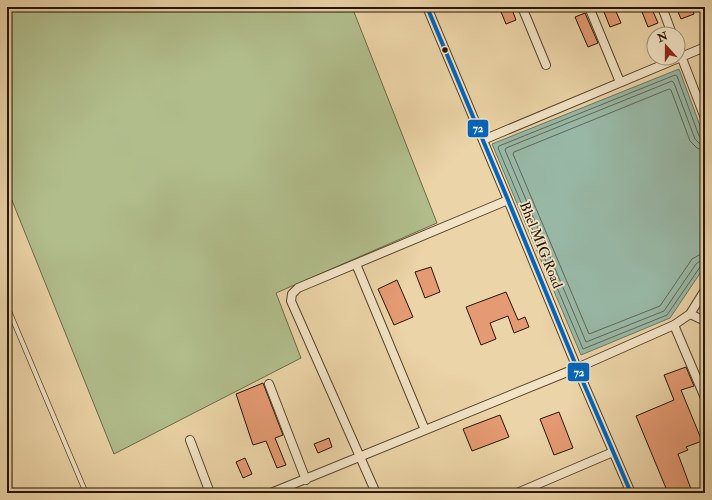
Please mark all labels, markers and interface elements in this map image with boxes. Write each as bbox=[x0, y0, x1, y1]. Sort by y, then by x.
north arrow bbox=[646, 26, 686, 66]
text: N bbox=[655, 29, 671, 45]
unlabelled marker bbox=[440, 45, 450, 55]
line badge: 72 bbox=[467, 119, 489, 138]
text: 72 bbox=[473, 122, 484, 135]
street label: Bhel MIG Road bbox=[516, 199, 566, 291]
line badge: 72 bbox=[567, 362, 590, 382]
text: 72 bbox=[574, 366, 585, 379]

